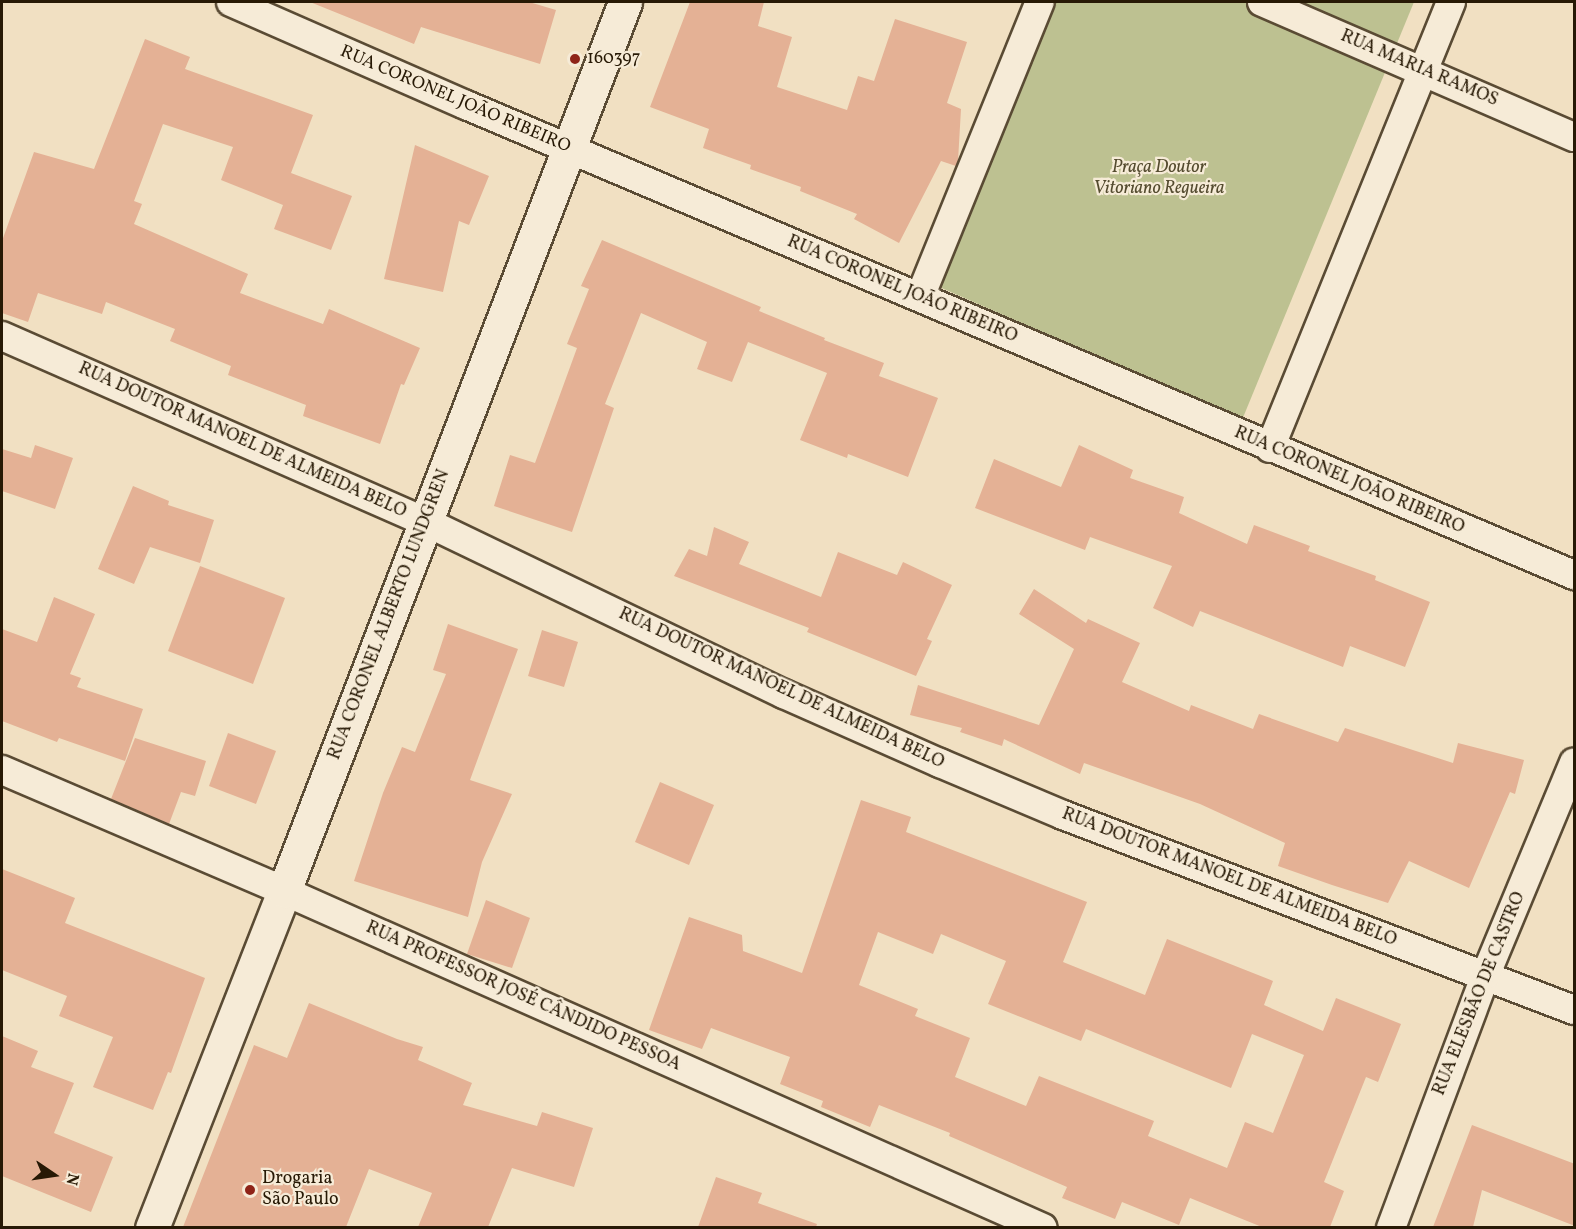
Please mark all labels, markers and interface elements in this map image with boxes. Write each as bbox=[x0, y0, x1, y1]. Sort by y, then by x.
street label: RUA MARIA RAMOS bbox=[1337, 26, 1501, 112]
street label: RUA CORONEL JOÃO RIBEIRO bbox=[337, 42, 573, 158]
place label: 160397 bbox=[587, 48, 640, 70]
marker: 160397 bbox=[568, 52, 582, 66]
park label: Praça Doutor Vitoriano Regueira bbox=[1094, 158, 1224, 201]
street label: RUA CORONEL JOÃO RIBEIRO bbox=[784, 232, 1020, 348]
street label: RUA DOUTOR MANOEL DE ALMEIDA BELO bbox=[75, 359, 409, 523]
street label: RUA CORONEL JOÃO RIBEIRO bbox=[1231, 423, 1467, 539]
street label: RUA CORONEL ALBERTO LUNDGREN bbox=[325, 467, 455, 763]
street label: RUA DOUTOR MANOEL DE ALMEIDA BELO bbox=[615, 604, 947, 774]
street label: RUA DOUTOR MANOEL DE ALMEIDA BELO bbox=[1059, 804, 1399, 952]
street label: RUA ELESBÃO DE CASTRO bbox=[1429, 889, 1531, 1099]
street label: RUA PROFESSOR JOSÉ CÂNDIDO PESSOA bbox=[362, 917, 684, 1077]
north arrow bbox=[24, 1145, 84, 1205]
place label: Drogaria São Paulo bbox=[262, 1169, 339, 1212]
text: N bbox=[60, 1171, 84, 1187]
marker: Drogaria São Paulo bbox=[243, 1183, 257, 1197]

